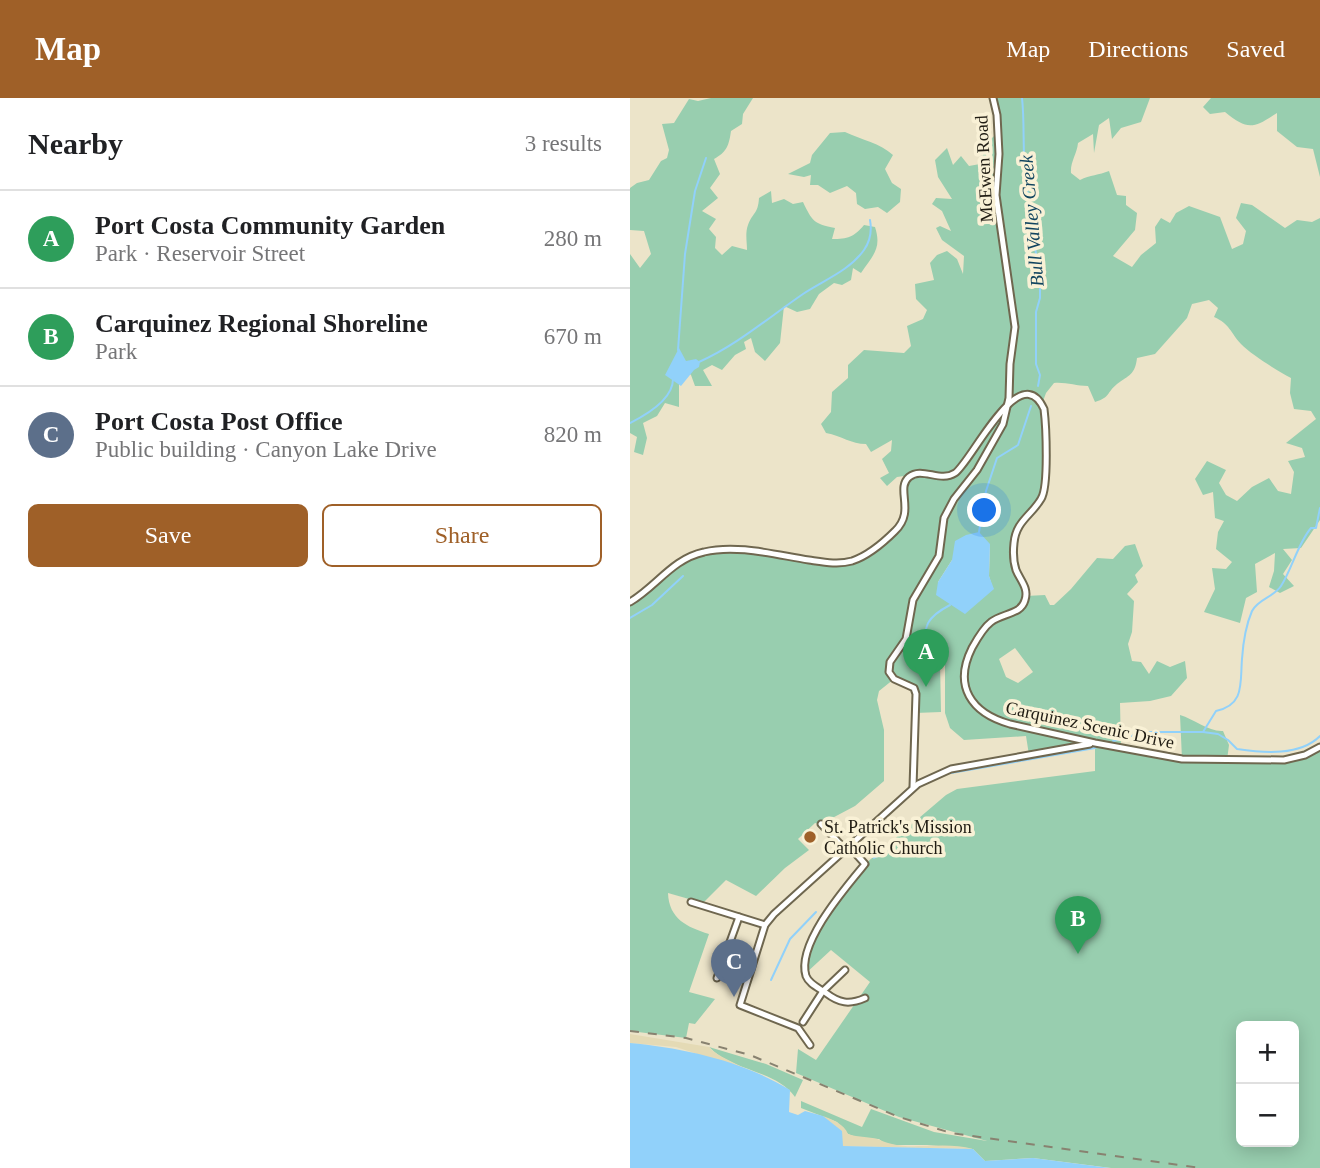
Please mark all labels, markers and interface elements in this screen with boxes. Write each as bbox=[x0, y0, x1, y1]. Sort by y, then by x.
text: Map bbox=[35, 31, 101, 67]
text: Map bbox=[1006, 36, 1050, 62]
text: Directions bbox=[1088, 36, 1188, 62]
text: Saved bbox=[1226, 36, 1285, 62]
street label: McEwen Road bbox=[971, 115, 997, 223]
text: Nearby bbox=[28, 127, 123, 160]
text: 3 results bbox=[525, 131, 602, 156]
water label: Bull Valley Creek bbox=[1015, 154, 1048, 288]
text: Port Costa Community Garden bbox=[95, 211, 445, 240]
text: A bbox=[43, 226, 59, 251]
text: 280 m bbox=[544, 226, 602, 251]
text: Park · Reservoir Street bbox=[95, 241, 305, 266]
text: Carquinez Regional Shoreline bbox=[95, 309, 428, 338]
text: B bbox=[43, 324, 59, 349]
text: 670 m bbox=[544, 324, 602, 349]
text: Park bbox=[95, 339, 137, 364]
text: Port Costa Post Office bbox=[95, 407, 343, 436]
text: C bbox=[43, 422, 59, 447]
text: 820 m bbox=[544, 422, 602, 447]
text: Public building · Canyon Lake Drive bbox=[95, 437, 437, 462]
your location bbox=[967, 493, 1001, 527]
button: Save bbox=[28, 504, 308, 567]
button: Share bbox=[322, 504, 602, 567]
pin: A bbox=[903, 629, 949, 687]
street label: Carquinez Scenic Drive bbox=[1004, 697, 1176, 753]
place label: St. Patrick's Mission Catholic Church bbox=[824, 817, 972, 858]
marker: St. Patrick's Mission Catholic Church bbox=[802, 829, 818, 845]
pin: B bbox=[1055, 896, 1101, 954]
pin: C bbox=[711, 939, 757, 997]
map controls bbox=[1236, 1021, 1299, 1147]
button: + bbox=[1236, 1021, 1299, 1084]
button: − bbox=[1236, 1084, 1299, 1147]

